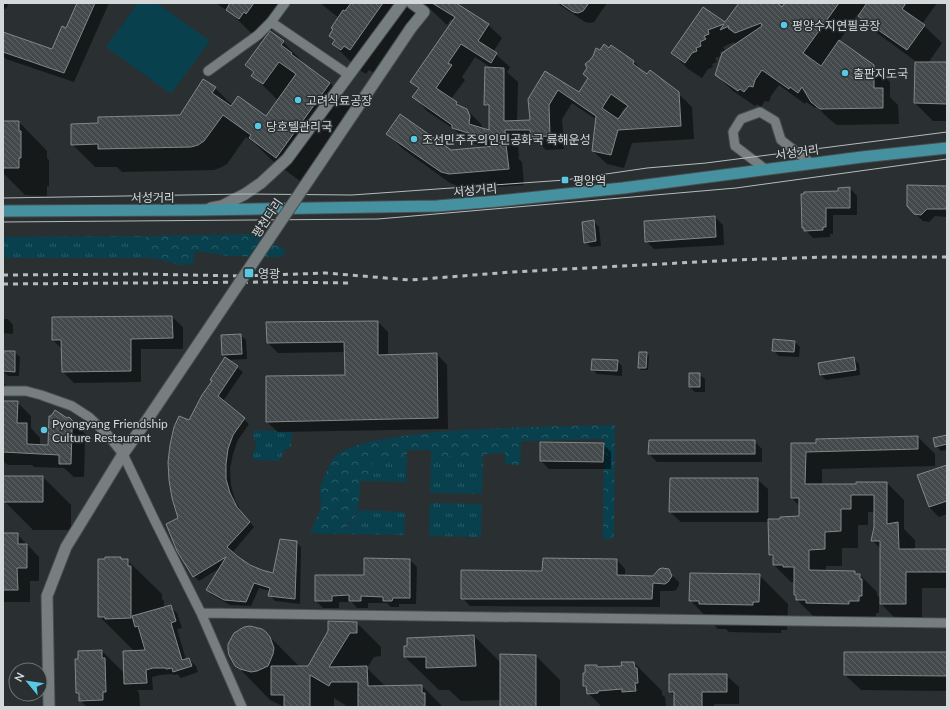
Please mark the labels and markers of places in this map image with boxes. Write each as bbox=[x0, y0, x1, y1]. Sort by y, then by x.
place label: 평양수지연필공장 bbox=[792, 18, 880, 33]
marker: 평양수지연필공장 bbox=[779, 20, 789, 30]
place label: 출판지도국 bbox=[853, 66, 908, 81]
marker: 출판지도국 bbox=[840, 68, 850, 78]
place label: 고려식료공장 bbox=[306, 93, 372, 108]
marker: 고려식료공장 bbox=[293, 95, 303, 105]
place label: 당호텔관리국 bbox=[266, 119, 332, 134]
marker: 당호텔관리국 bbox=[253, 121, 263, 131]
place label: 조선민주주의인민공화국 륙해운성 bbox=[422, 132, 591, 147]
marker: 조선민주주의인민공화국 륙해운성 bbox=[409, 134, 419, 144]
place label: 평양역 bbox=[573, 173, 606, 188]
marker: 평양역 bbox=[560, 175, 570, 185]
place label: 영광 bbox=[258, 266, 280, 281]
marker: 영광 bbox=[243, 267, 255, 279]
place label: Pyongyang Friendship Culture Restaurant bbox=[52, 416, 168, 445]
marker: Pyongyang Friendship Culture Restaurant bbox=[39, 425, 49, 435]

